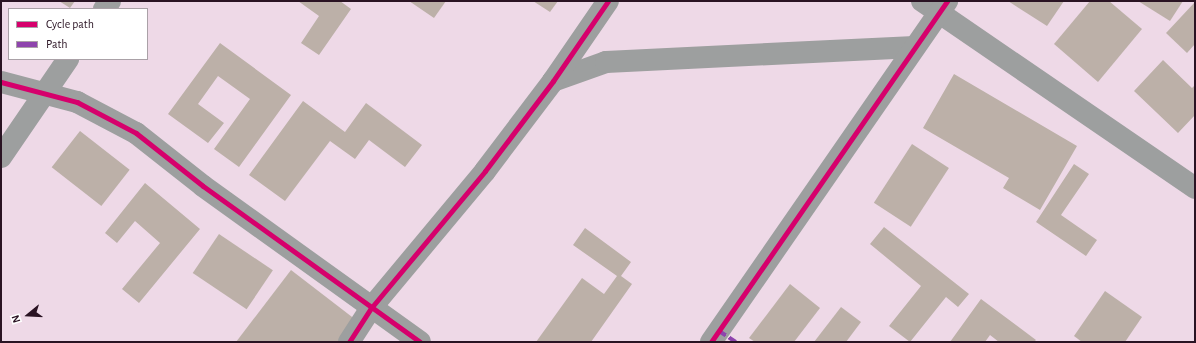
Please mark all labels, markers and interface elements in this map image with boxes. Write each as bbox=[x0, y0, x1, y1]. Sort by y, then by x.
legend bbox=[8, 8, 148, 60]
text: Cycle path bbox=[46, 18, 94, 30]
text: Path bbox=[46, 38, 68, 50]
north arrow bbox=[8, 295, 48, 335]
text: N bbox=[10, 314, 23, 324]

